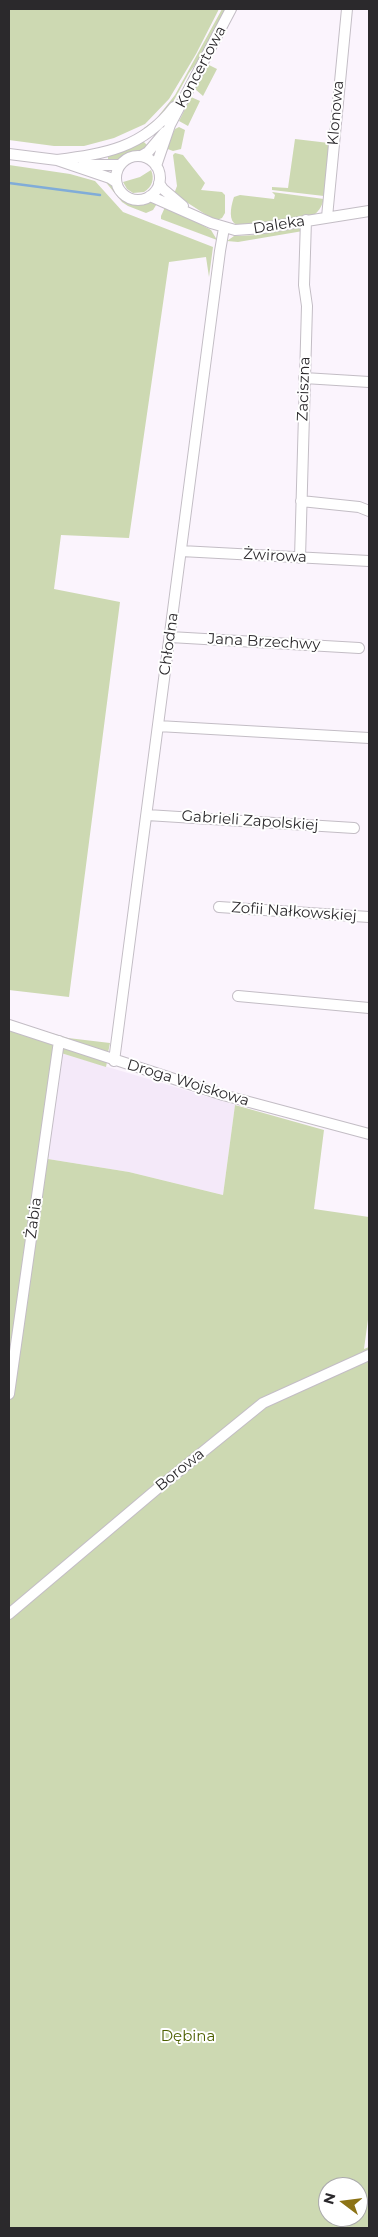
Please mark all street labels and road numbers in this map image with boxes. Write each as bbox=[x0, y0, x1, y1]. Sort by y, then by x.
street label: Koncertowa bbox=[172, 23, 230, 111]
street label: Klonowa bbox=[324, 80, 348, 146]
street label: Daleka bbox=[252, 212, 306, 238]
street label: Zaciszna bbox=[294, 356, 314, 422]
street label: Żwirowa bbox=[243, 545, 307, 567]
street label: Chłodna bbox=[156, 611, 182, 677]
street label: Jana Brzechwy bbox=[207, 630, 321, 654]
street label: Gabrieli Zapolskiej bbox=[181, 807, 319, 835]
street label: Zofii Nałkowskiej bbox=[231, 899, 357, 925]
street label: Droga Wojskowa bbox=[125, 1056, 251, 1110]
street label: Żabia bbox=[22, 1196, 46, 1240]
street label: Borowa bbox=[152, 1445, 208, 1495]

